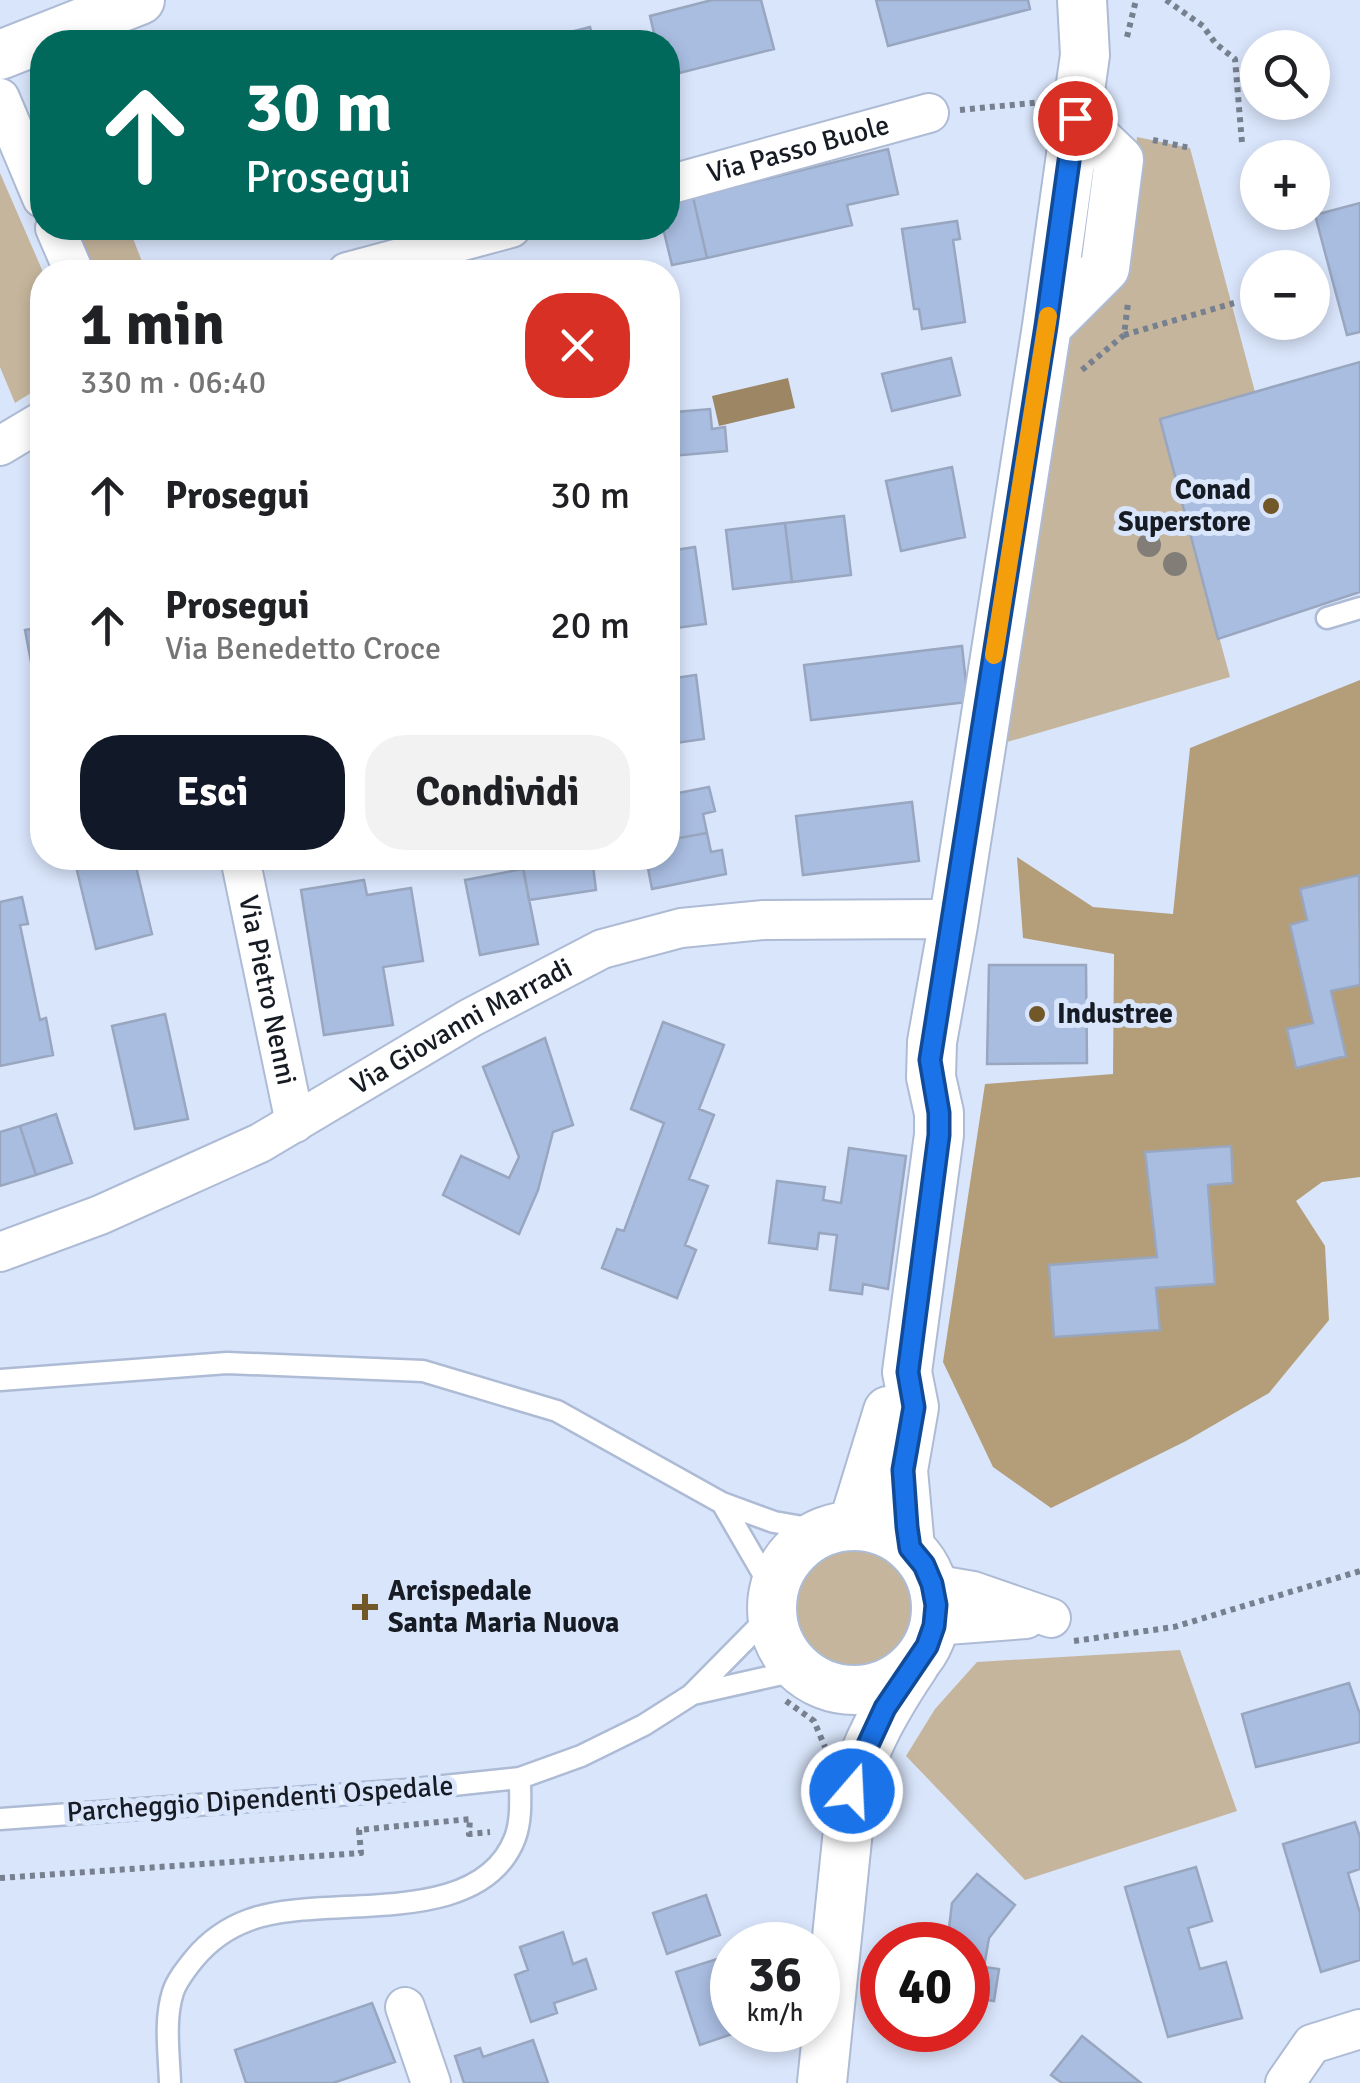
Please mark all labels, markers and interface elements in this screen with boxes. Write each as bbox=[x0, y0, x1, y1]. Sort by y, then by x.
map controls bbox=[1240, 30, 1330, 340]
button: search bbox=[1240, 30, 1330, 120]
text: 30 m bbox=[245, 64, 393, 150]
icon: ahead bbox=[80, 70, 210, 200]
pin bbox=[1033, 76, 1118, 161]
icon: arrive bbox=[1048, 91, 1103, 146]
street label: Via Passo Buole bbox=[703, 108, 893, 190]
button: + bbox=[1240, 140, 1330, 230]
text: Prosegui bbox=[245, 150, 412, 205]
button: − bbox=[1240, 250, 1330, 340]
text: 1 min bbox=[80, 288, 225, 362]
button: close bbox=[525, 293, 630, 398]
text: 330 m · 06:40 bbox=[80, 363, 266, 402]
icon: ahead bbox=[80, 468, 135, 523]
text: Prosegui bbox=[165, 472, 310, 519]
text: 30 m bbox=[550, 472, 630, 519]
place label: Conad Superstore bbox=[1118, 473, 1251, 539]
marker: Conad Superstore bbox=[1260, 495, 1282, 517]
text: Prosegui bbox=[165, 582, 310, 629]
icon: ahead bbox=[80, 598, 135, 653]
text: 20 m bbox=[550, 602, 630, 649]
text: Via Benedetto Croce bbox=[165, 629, 441, 668]
button: Esci bbox=[80, 735, 345, 850]
button: Condividi bbox=[365, 735, 630, 850]
street label: Via Pietro Nenni bbox=[231, 892, 304, 1088]
street label: Via Giovanni Marradi bbox=[345, 951, 578, 1102]
place label: Industree bbox=[1057, 997, 1173, 1031]
marker: Industree bbox=[1026, 1003, 1048, 1025]
place label: Arcispedale Santa Maria Nuova bbox=[388, 1574, 619, 1640]
marker: Arcispedale Santa Maria Nuova bbox=[352, 1594, 378, 1620]
position arrow bbox=[800, 1739, 904, 1843]
street label: Parcheggio Dipendenti Ospedale bbox=[65, 1769, 455, 1829]
speed limit sign: 40 bbox=[860, 1922, 990, 2052]
text: 36 bbox=[748, 1944, 802, 2006]
text: km/h bbox=[747, 1997, 803, 2028]

